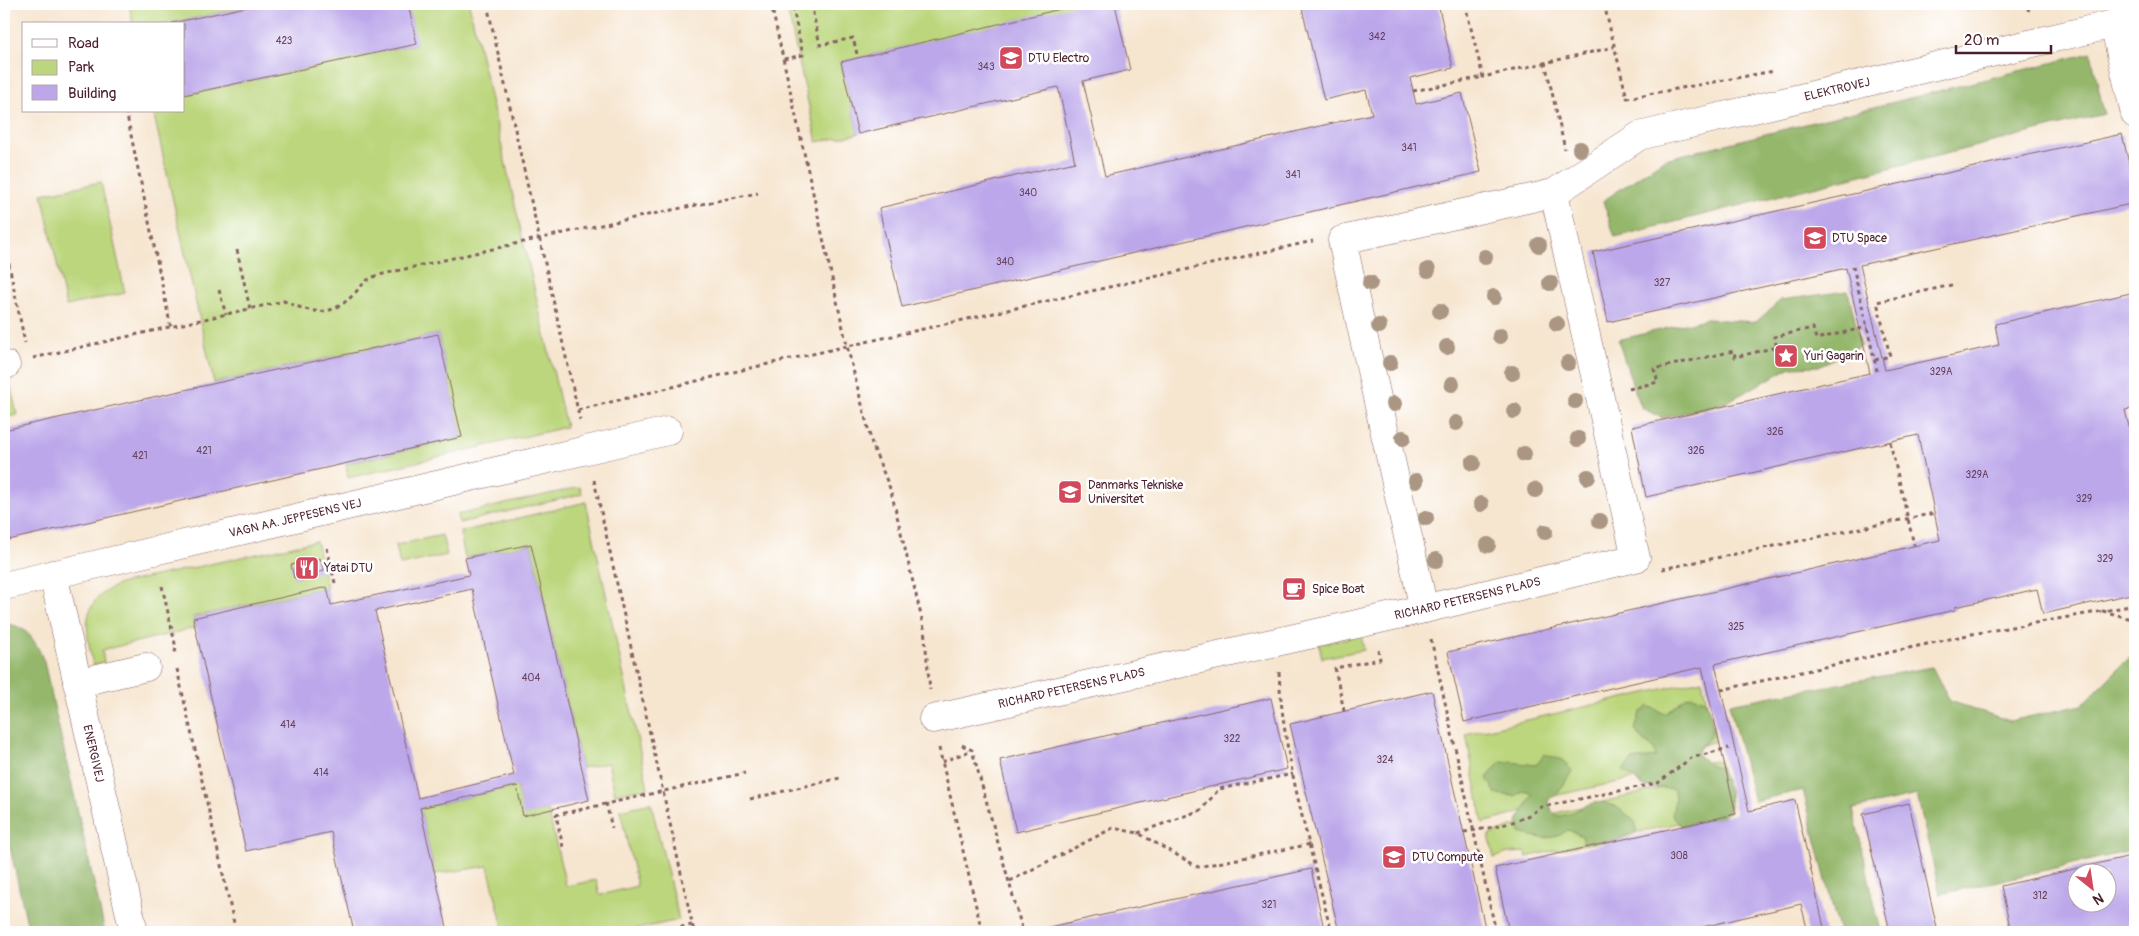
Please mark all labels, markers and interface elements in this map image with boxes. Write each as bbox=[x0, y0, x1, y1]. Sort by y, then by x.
legend bbox=[22, 22, 185, 112]
scale bar bbox=[1956, 22, 2052, 54]
house number: 342 bbox=[1369, 31, 1386, 43]
text: 20 m bbox=[1964, 31, 1999, 50]
text: Road bbox=[68, 34, 99, 53]
house number: 423 bbox=[276, 35, 293, 47]
school or university icon: DTU Electro bbox=[998, 45, 1024, 71]
place label: DTU Electro bbox=[1028, 51, 1090, 66]
text: Park bbox=[68, 58, 95, 77]
house number: 343 bbox=[978, 61, 995, 73]
street label: ELEKTROVEJ bbox=[1803, 75, 1872, 105]
text: Building bbox=[68, 84, 116, 103]
house number: 341 bbox=[1401, 142, 1417, 154]
house number: 341 bbox=[1285, 169, 1301, 181]
house number: 340 bbox=[1019, 187, 1037, 199]
school or university icon: DTU Space bbox=[1802, 225, 1828, 251]
place label: DTU Space bbox=[1832, 231, 1887, 246]
house number: 340 bbox=[996, 256, 1014, 268]
house number: 327 bbox=[1654, 277, 1671, 289]
place icon: Yuri Gagarin bbox=[1773, 343, 1799, 369]
place label: Yuri Gagarin bbox=[1803, 349, 1864, 364]
house number: 329A bbox=[1930, 366, 1953, 378]
house number: 326 bbox=[1767, 426, 1784, 438]
house number: 421 bbox=[196, 445, 212, 457]
house number: 326 bbox=[1688, 445, 1705, 457]
house number: 421 bbox=[132, 450, 148, 462]
house number: 329A bbox=[1966, 469, 1989, 481]
place label: Danmarks Tekniske Universitet bbox=[1088, 478, 1183, 507]
school or university icon: Danmarks Tekniske Universitet bbox=[1057, 479, 1083, 505]
house number: 329 bbox=[2076, 493, 2092, 505]
street label: VAGN AA. JEPPESENS VEJ bbox=[228, 496, 363, 541]
house number: 329 bbox=[2097, 553, 2113, 565]
restaurant icon: Yatai DTU bbox=[294, 555, 320, 581]
place label: Yatai DTU bbox=[323, 561, 373, 576]
street label: RICHARD PETERSENS PLADS bbox=[1393, 574, 1542, 623]
cafe icon: Spice Boat bbox=[1281, 576, 1307, 602]
place label: Spice Boat bbox=[1312, 582, 1365, 597]
house number: 325 bbox=[1728, 621, 1744, 633]
street label: RICHARD PETERSENS PLADS bbox=[997, 665, 1146, 712]
house number: 404 bbox=[522, 672, 540, 684]
house number: 414 bbox=[280, 719, 296, 731]
street label: ENERGIVEJ bbox=[79, 723, 107, 784]
house number: 322 bbox=[1224, 733, 1241, 745]
house number: 324 bbox=[1377, 754, 1394, 766]
house number: 414 bbox=[313, 767, 329, 779]
school or university icon: DTU Compute bbox=[1381, 844, 1407, 870]
place label: DTU Compute bbox=[1412, 850, 1483, 865]
house number: 308 bbox=[1670, 850, 1688, 862]
north arrow bbox=[2066, 864, 2116, 914]
text: N bbox=[2090, 889, 2107, 909]
house number: 312 bbox=[2032, 890, 2048, 902]
house number: 321 bbox=[1261, 899, 1277, 911]

